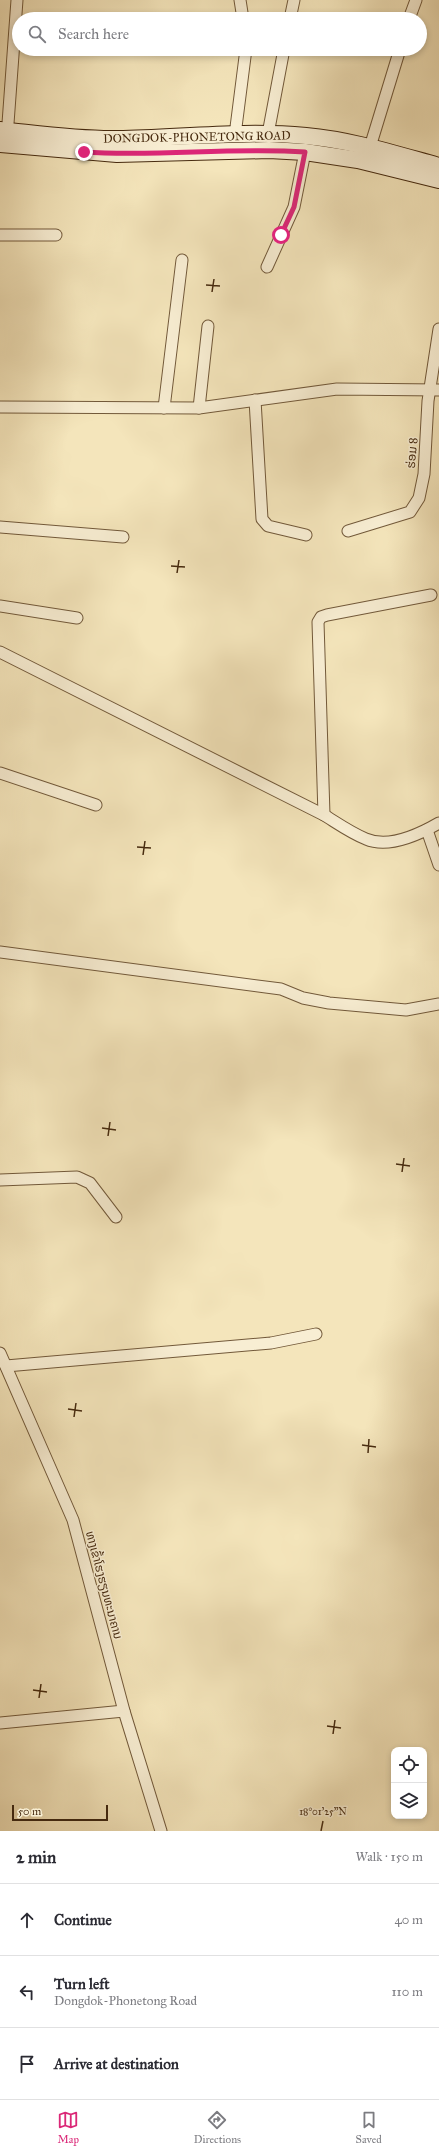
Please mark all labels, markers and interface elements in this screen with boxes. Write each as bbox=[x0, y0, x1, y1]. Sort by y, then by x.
search box bbox=[12, 12, 427, 56]
icon: search bbox=[26, 23, 48, 45]
text: Search here bbox=[58, 25, 129, 43]
street label: DONGDOK-PHONETONG ROAD bbox=[103, 128, 291, 146]
route end bbox=[75, 143, 93, 161]
route start bbox=[272, 226, 290, 244]
street label: ຮ່ອມ 8 bbox=[404, 437, 420, 469]
street label: ທາງເຂົ້າໂຮງຮຽນທະນາຄານ bbox=[83, 1529, 127, 1641]
map controls bbox=[391, 1747, 427, 1819]
button: locate bbox=[391, 1747, 427, 1783]
button: layers bbox=[391, 1783, 427, 1819]
scale bar bbox=[12, 1803, 108, 1822]
text: 50 m bbox=[18, 1805, 41, 1818]
text: 18°01'25"N bbox=[299, 1806, 347, 1818]
text: 2 min bbox=[16, 1847, 56, 1868]
text: Walk · 150 m bbox=[355, 1849, 423, 1865]
icon: ahead bbox=[16, 1909, 38, 1931]
text: Continue bbox=[54, 1911, 112, 1929]
text: 40 m bbox=[394, 1912, 423, 1928]
text: Turn left bbox=[54, 1975, 110, 1993]
icon: left bbox=[16, 1981, 38, 2003]
text: 110 m bbox=[391, 1984, 423, 2000]
text: Dongdok-Phonetong Road bbox=[54, 1993, 197, 2009]
icon: arrive bbox=[16, 2053, 38, 2075]
text: Arrive at destination bbox=[54, 2055, 179, 2073]
tab: Map bbox=[57, 2109, 79, 2146]
tab: Directions bbox=[194, 2109, 241, 2146]
tab: Saved bbox=[356, 2109, 382, 2146]

